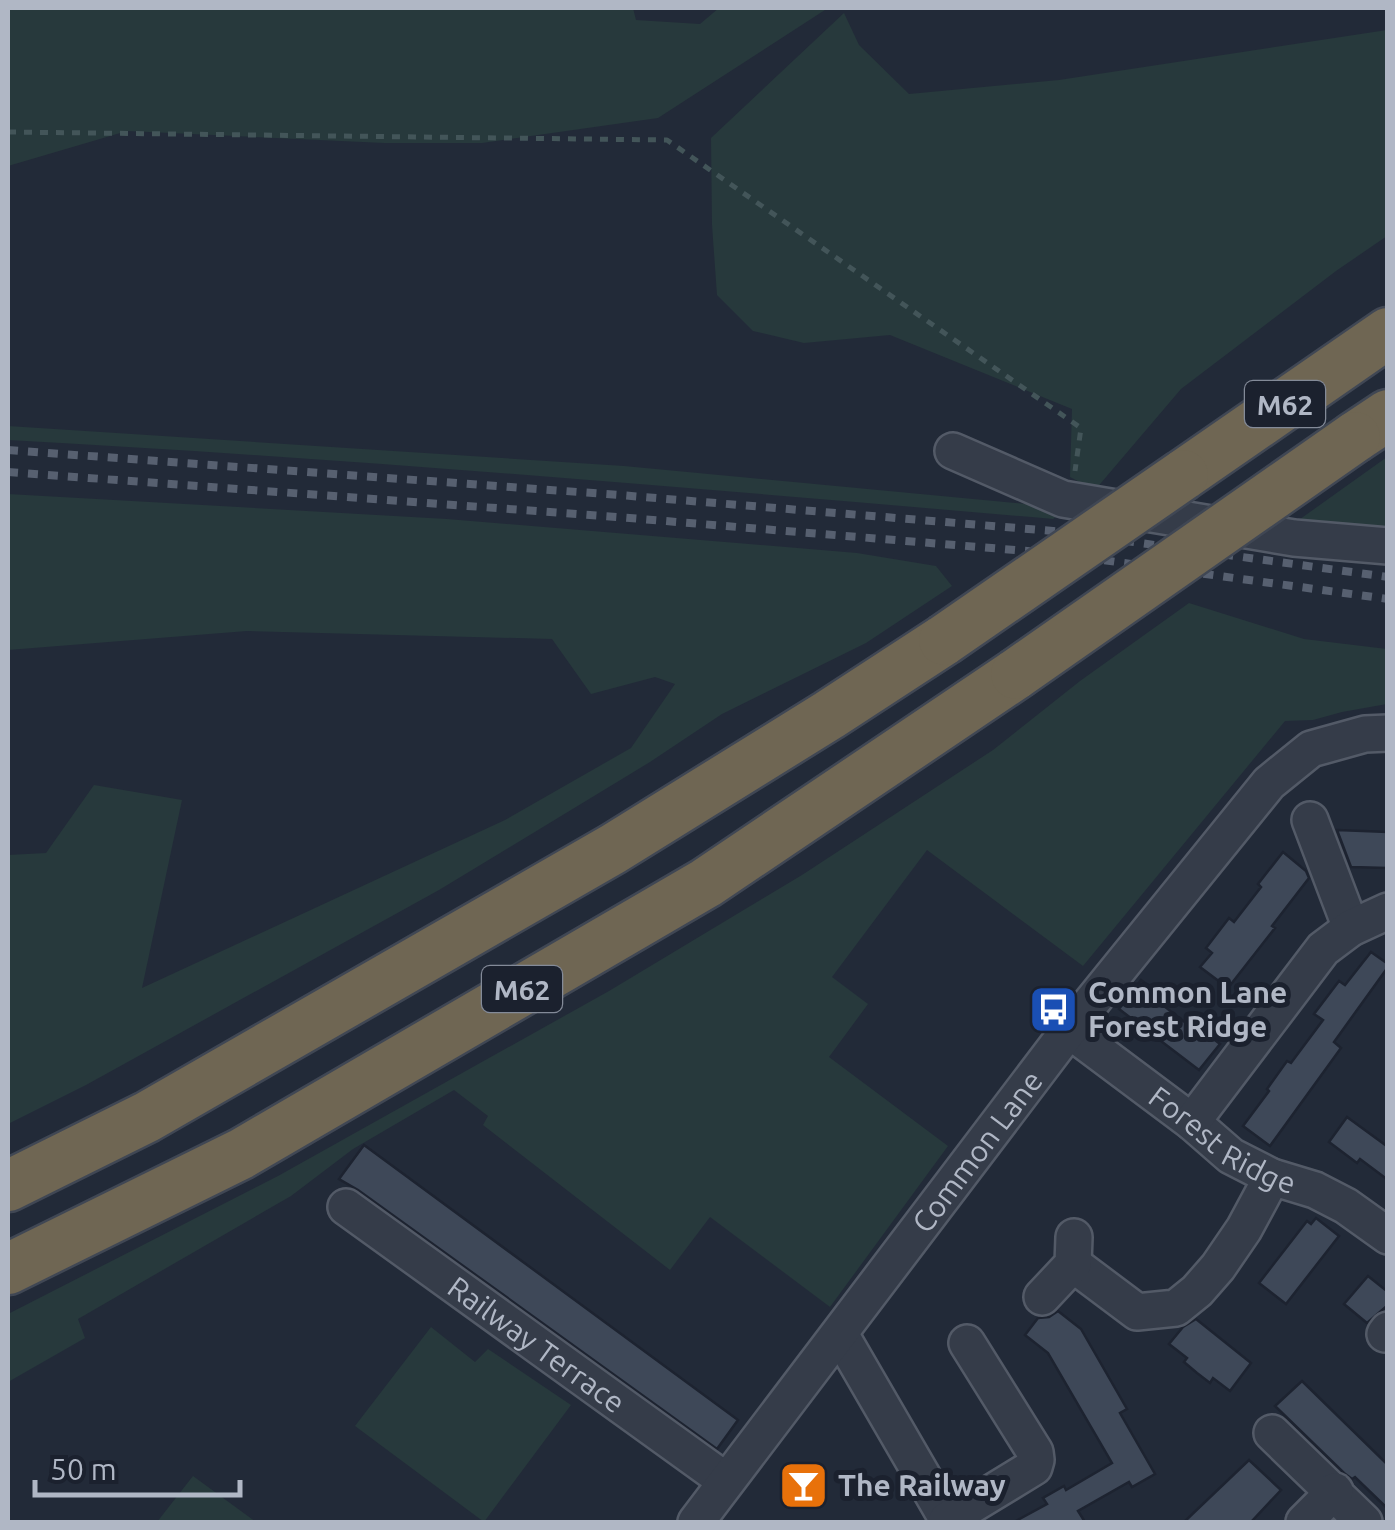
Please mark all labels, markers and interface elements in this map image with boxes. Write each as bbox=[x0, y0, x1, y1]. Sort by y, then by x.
road number: M62 bbox=[1245, 381, 1325, 427]
road number: M62 bbox=[482, 966, 562, 1012]
place label: Common Lane Forest Ridge bbox=[1088, 975, 1287, 1043]
bus stop icon: Common Lane Forest Ridge bbox=[1027, 983, 1079, 1035]
street label: Common Lane bbox=[905, 1064, 1049, 1239]
street label: Forest Ridge bbox=[1143, 1079, 1300, 1200]
street label: Railway Terrace bbox=[442, 1269, 632, 1420]
scale bar bbox=[35, 1435, 240, 1497]
text: 50 m bbox=[50, 1452, 117, 1486]
bar icon: The Railway bbox=[777, 1459, 829, 1511]
place label: The Railway bbox=[838, 1468, 1006, 1502]

